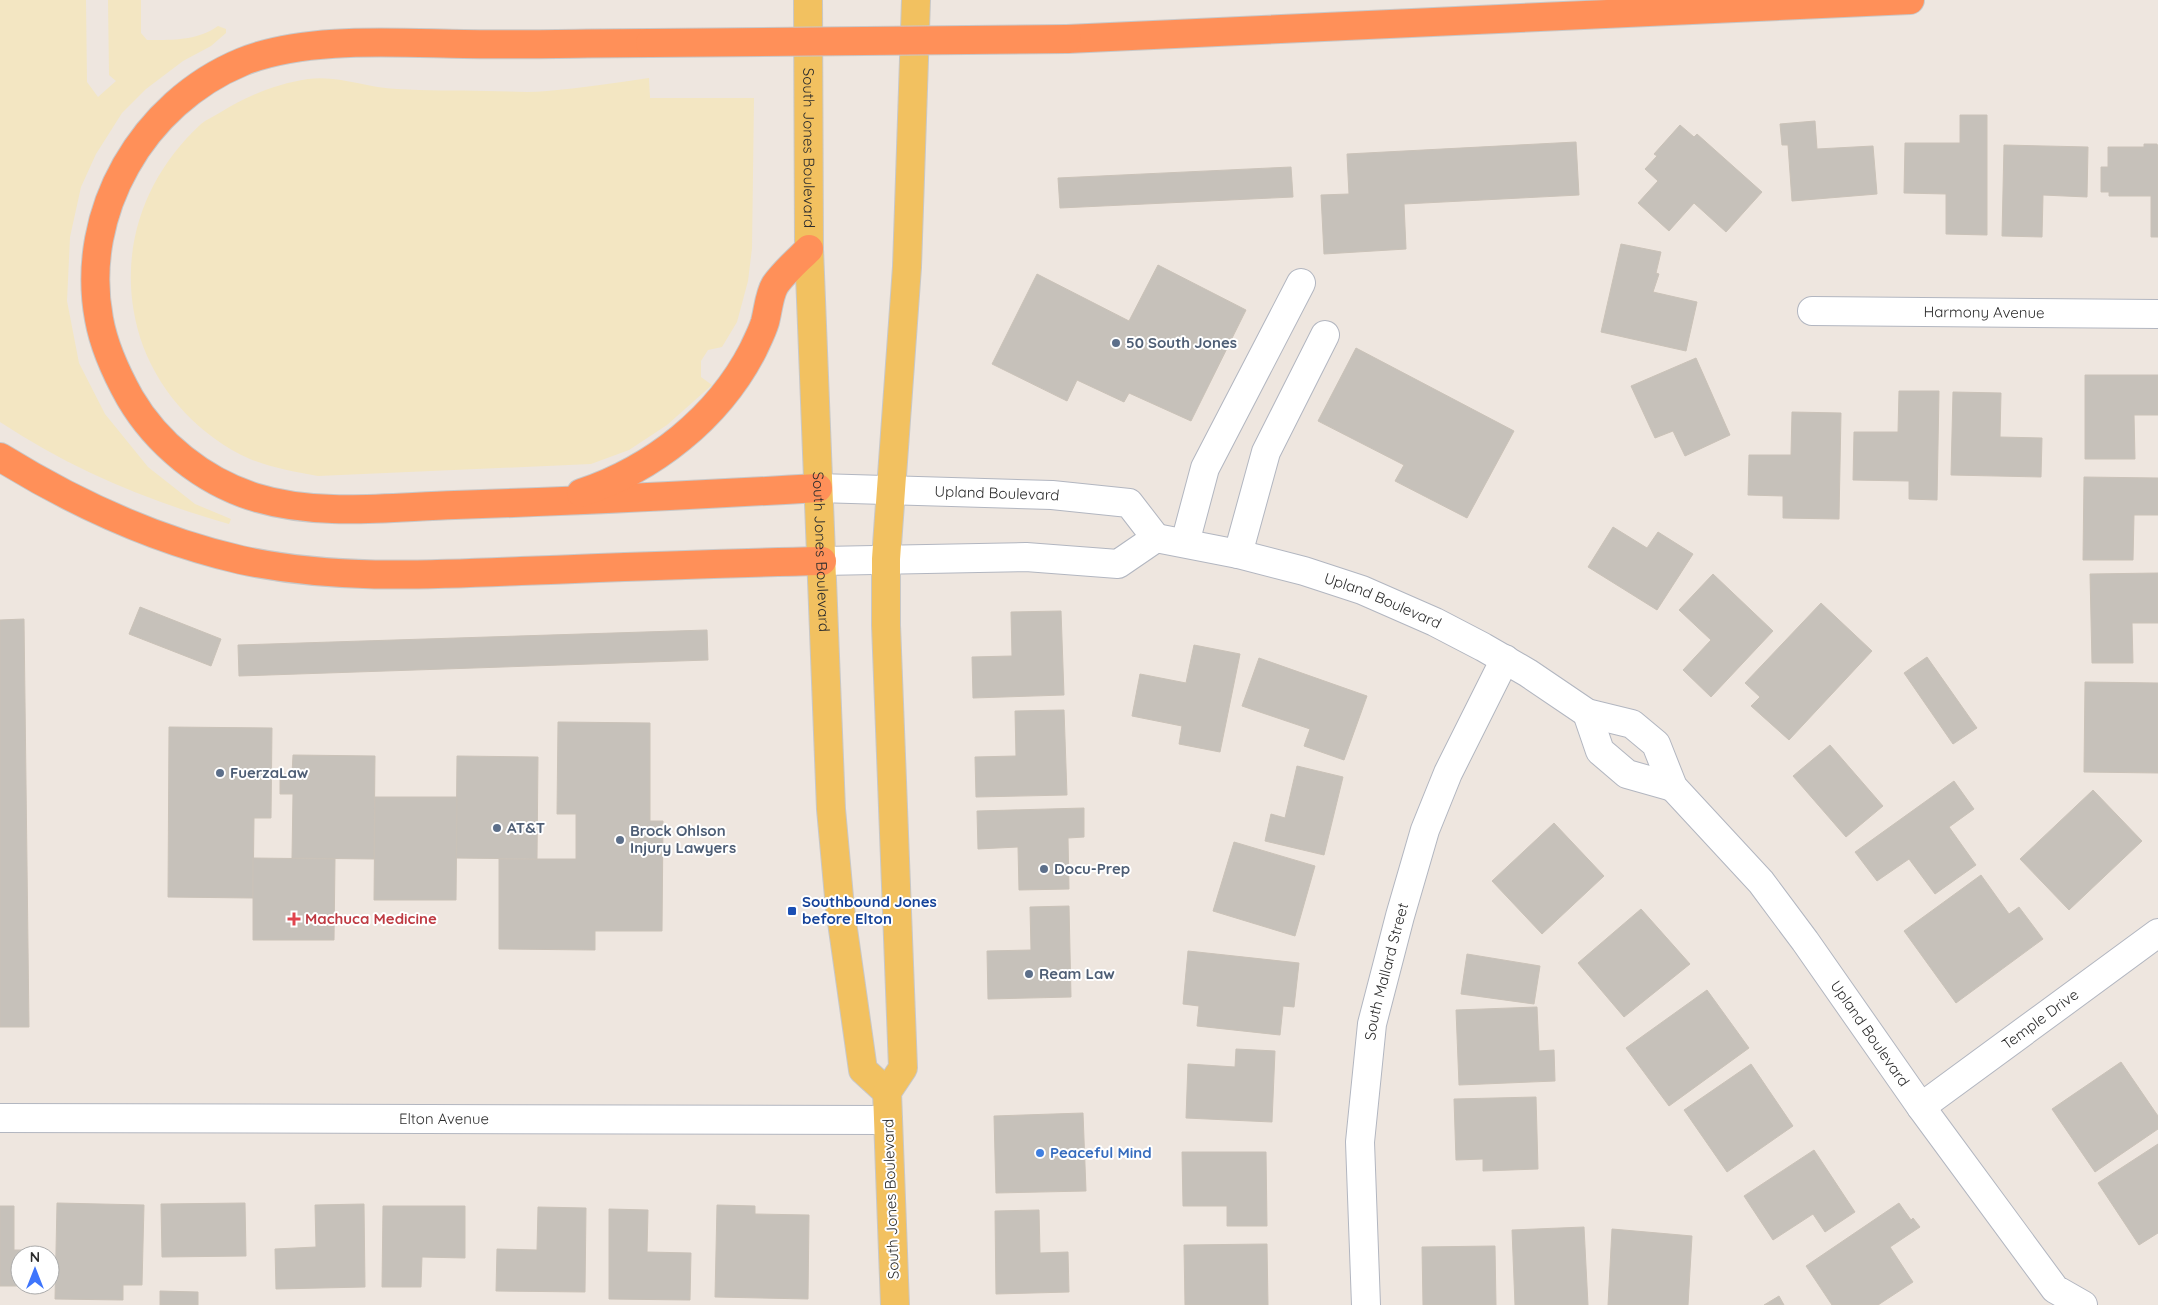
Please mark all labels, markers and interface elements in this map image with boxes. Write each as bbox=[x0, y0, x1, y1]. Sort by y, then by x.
street label: South Jones Boulevard bbox=[799, 68, 819, 228]
street label: Harmony Avenue bbox=[1923, 302, 2045, 322]
place label: 50 South Jones bbox=[1126, 333, 1237, 352]
marker: 50 South Jones bbox=[1110, 337, 1122, 349]
street label: South Jones Boulevard bbox=[809, 471, 834, 632]
street label: Upland Boulevard bbox=[934, 481, 1060, 505]
street label: Upland Boulevard bbox=[1322, 568, 1445, 633]
place label: FuerzaLaw bbox=[230, 763, 309, 782]
marker: FuerzaLaw bbox=[214, 767, 226, 779]
place label: AT&T bbox=[507, 818, 545, 837]
place label: Brock Ohlson Injury Lawyers bbox=[630, 821, 736, 857]
marker: AT&T bbox=[491, 822, 503, 834]
marker: Brock Ohlson Injury Lawyers bbox=[614, 834, 626, 846]
place label: Docu-Prep bbox=[1054, 859, 1130, 878]
marker: Docu-Prep bbox=[1038, 863, 1050, 875]
place label: Southbound Jones before Elton bbox=[802, 892, 937, 928]
street label: South Mallard Street bbox=[1360, 901, 1412, 1041]
marker: Southbound Jones before Elton bbox=[786, 905, 798, 917]
place label: Machuca Medicine bbox=[305, 909, 437, 928]
marker: Machuca Medicine bbox=[287, 912, 301, 926]
place label: Ream Law bbox=[1039, 964, 1115, 983]
marker: Ream Law bbox=[1023, 968, 1035, 980]
street label: Upland Boulevard bbox=[1827, 977, 1914, 1090]
street label: Temple Drive bbox=[1998, 985, 2082, 1053]
street label: Elton Avenue bbox=[399, 1109, 489, 1128]
street label: South Jones Boulevard bbox=[878, 1119, 903, 1279]
place label: Peaceful Mind bbox=[1050, 1143, 1152, 1162]
marker: Peaceful Mind bbox=[1034, 1147, 1046, 1159]
north arrow bbox=[10, 1245, 60, 1295]
text: N bbox=[30, 1248, 40, 1266]

